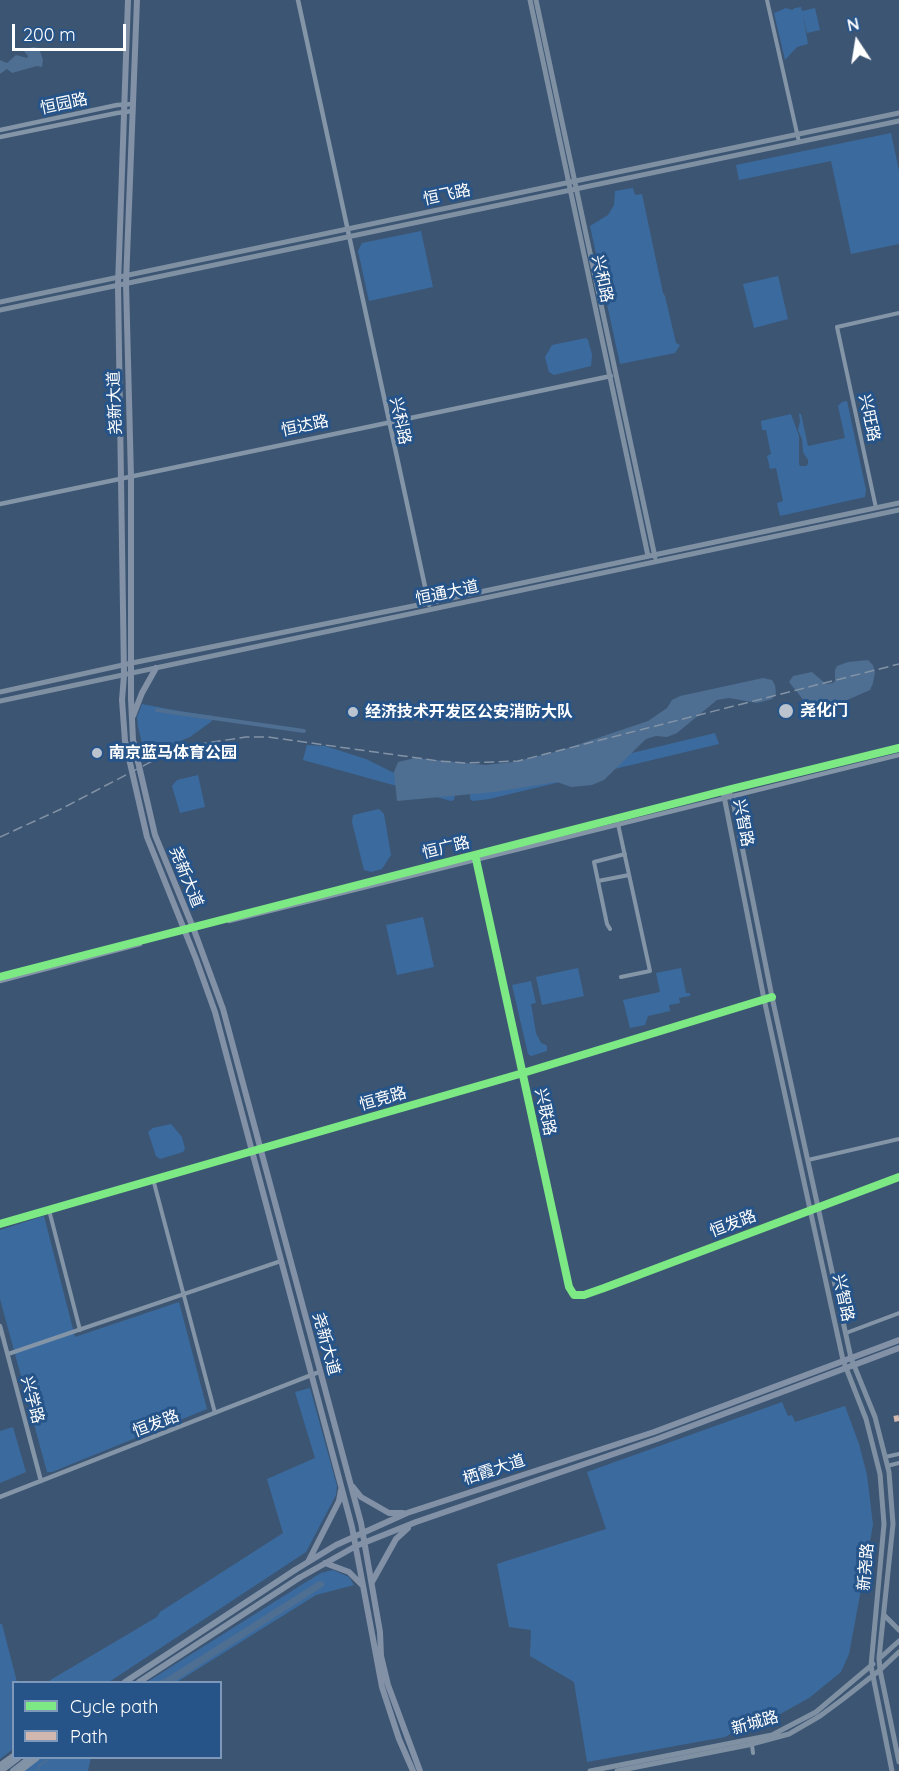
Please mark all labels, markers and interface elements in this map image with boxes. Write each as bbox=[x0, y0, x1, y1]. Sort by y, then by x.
scale bar bbox=[15, 12, 129, 50]
north arrow bbox=[827, 12, 887, 72]
text: N bbox=[845, 13, 861, 35]
text: 200 m bbox=[23, 23, 76, 46]
street label: 恒园路 bbox=[39, 90, 89, 118]
street label: 恒飞路 bbox=[422, 181, 472, 209]
street label: 兴和路 bbox=[588, 254, 616, 304]
street label: 尧新大道 bbox=[104, 371, 126, 435]
street label: 兴旺路 bbox=[855, 393, 883, 443]
street label: 兴科路 bbox=[386, 396, 414, 446]
street label: 恒达路 bbox=[280, 412, 330, 440]
street label: 恒通大道 bbox=[414, 577, 480, 609]
place label: 尧化门 bbox=[800, 701, 848, 721]
place label: 经济技术开发区公安消防大队 bbox=[365, 702, 573, 722]
marker: 尧化门 bbox=[777, 702, 795, 720]
marker: 经济技术开发区公安消防大队 bbox=[346, 705, 360, 719]
place label: 南京蓝马体育公园 bbox=[109, 743, 237, 763]
marker: 南京蓝马体育公园 bbox=[90, 746, 104, 760]
street label: 兴智路 bbox=[729, 798, 757, 848]
street label: 恒广路 bbox=[420, 833, 472, 863]
street label: 尧新大道 bbox=[165, 844, 207, 910]
street label: 恒竞路 bbox=[357, 1083, 409, 1115]
street label: 兴联路 bbox=[531, 1087, 559, 1137]
street label: 恒发路 bbox=[707, 1206, 759, 1242]
street label: 兴智路 bbox=[829, 1273, 857, 1323]
street label: 尧新大道 bbox=[308, 1311, 344, 1377]
street label: 兴学路 bbox=[17, 1374, 47, 1426]
street label: 恒发路 bbox=[130, 1406, 182, 1442]
street label: 栖霞大道 bbox=[461, 1451, 527, 1489]
street label: 新尧路 bbox=[854, 1542, 878, 1592]
legend bbox=[12, 1681, 222, 1759]
text: Cycle path bbox=[70, 1695, 158, 1718]
street label: 新城路 bbox=[729, 1707, 781, 1739]
text: Path bbox=[70, 1725, 108, 1748]

